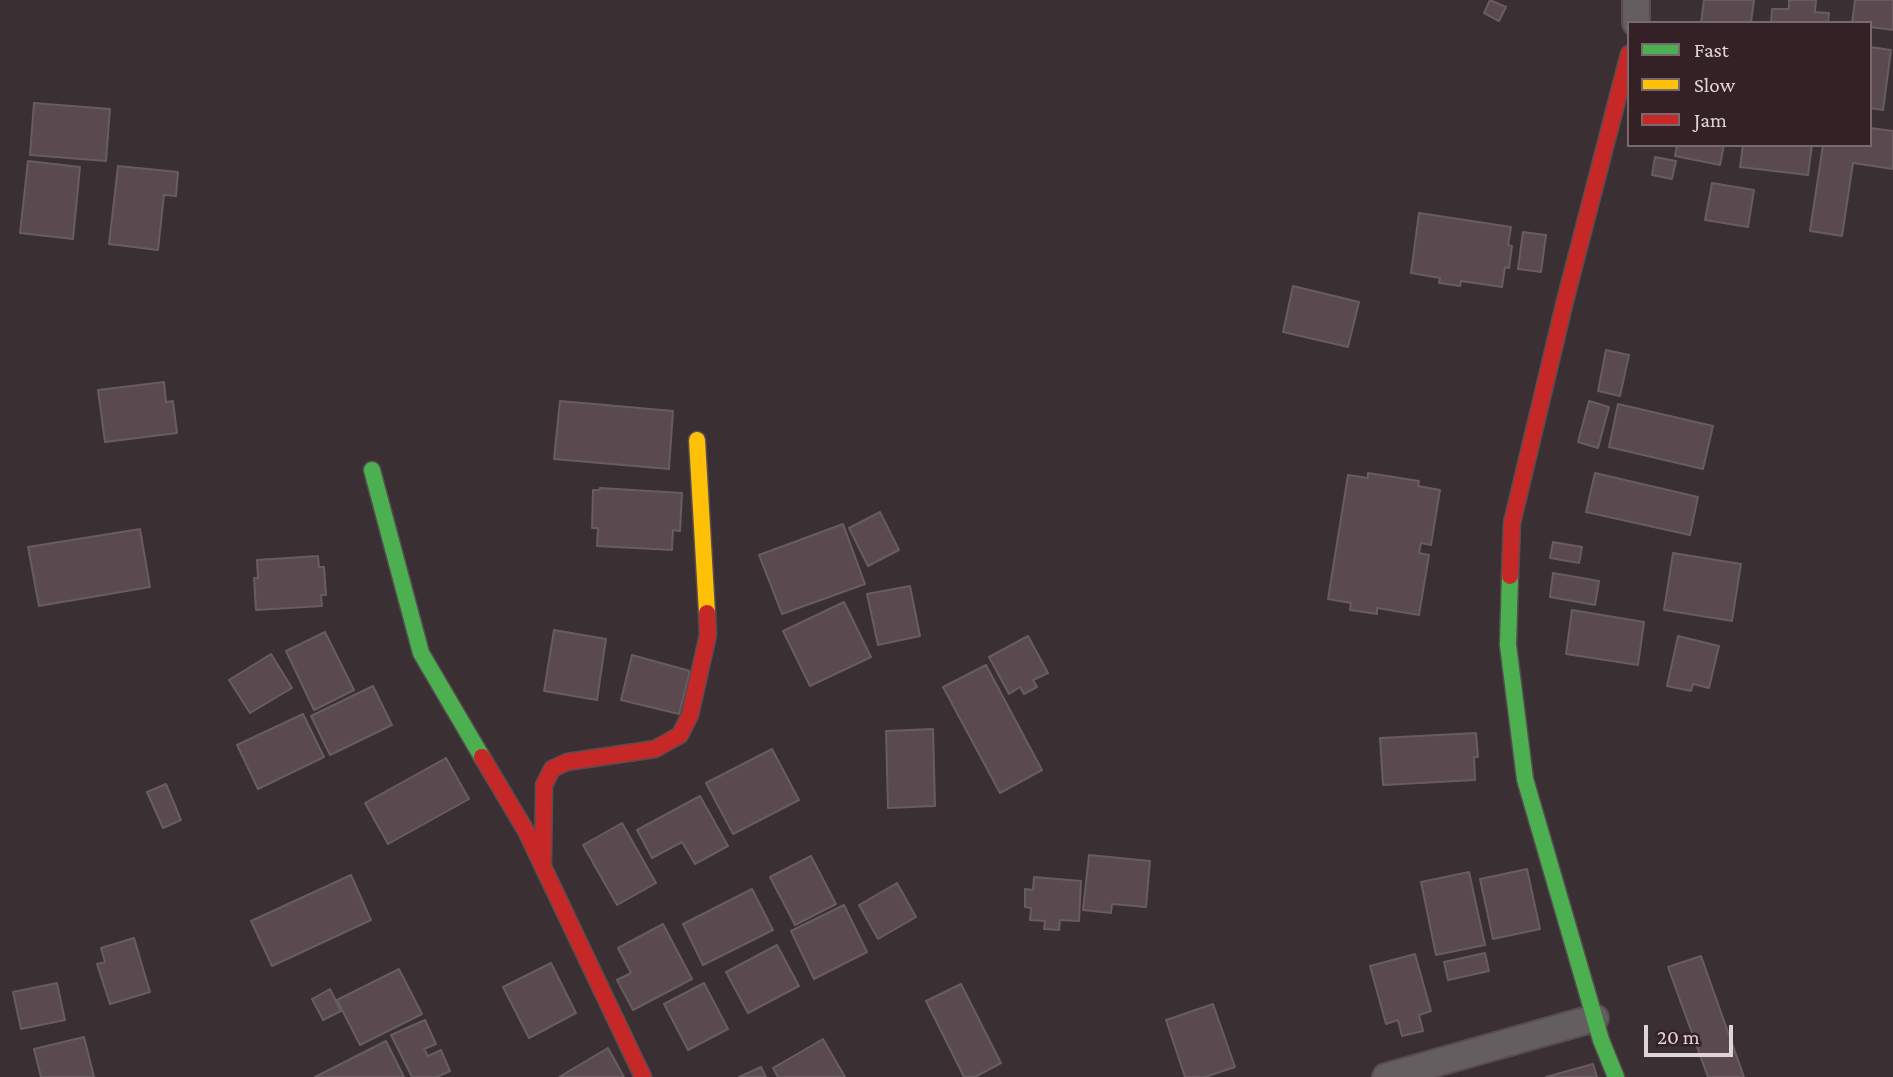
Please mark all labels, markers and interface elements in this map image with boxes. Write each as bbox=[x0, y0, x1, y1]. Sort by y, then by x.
legend bbox=[1627, 21, 1872, 147]
text: Fast bbox=[1694, 38, 1729, 62]
text: Slow bbox=[1694, 73, 1735, 97]
text: Jam bbox=[1694, 108, 1727, 132]
scale bar bbox=[1648, 1010, 1737, 1054]
text: 20 m bbox=[1657, 1025, 1700, 1049]

